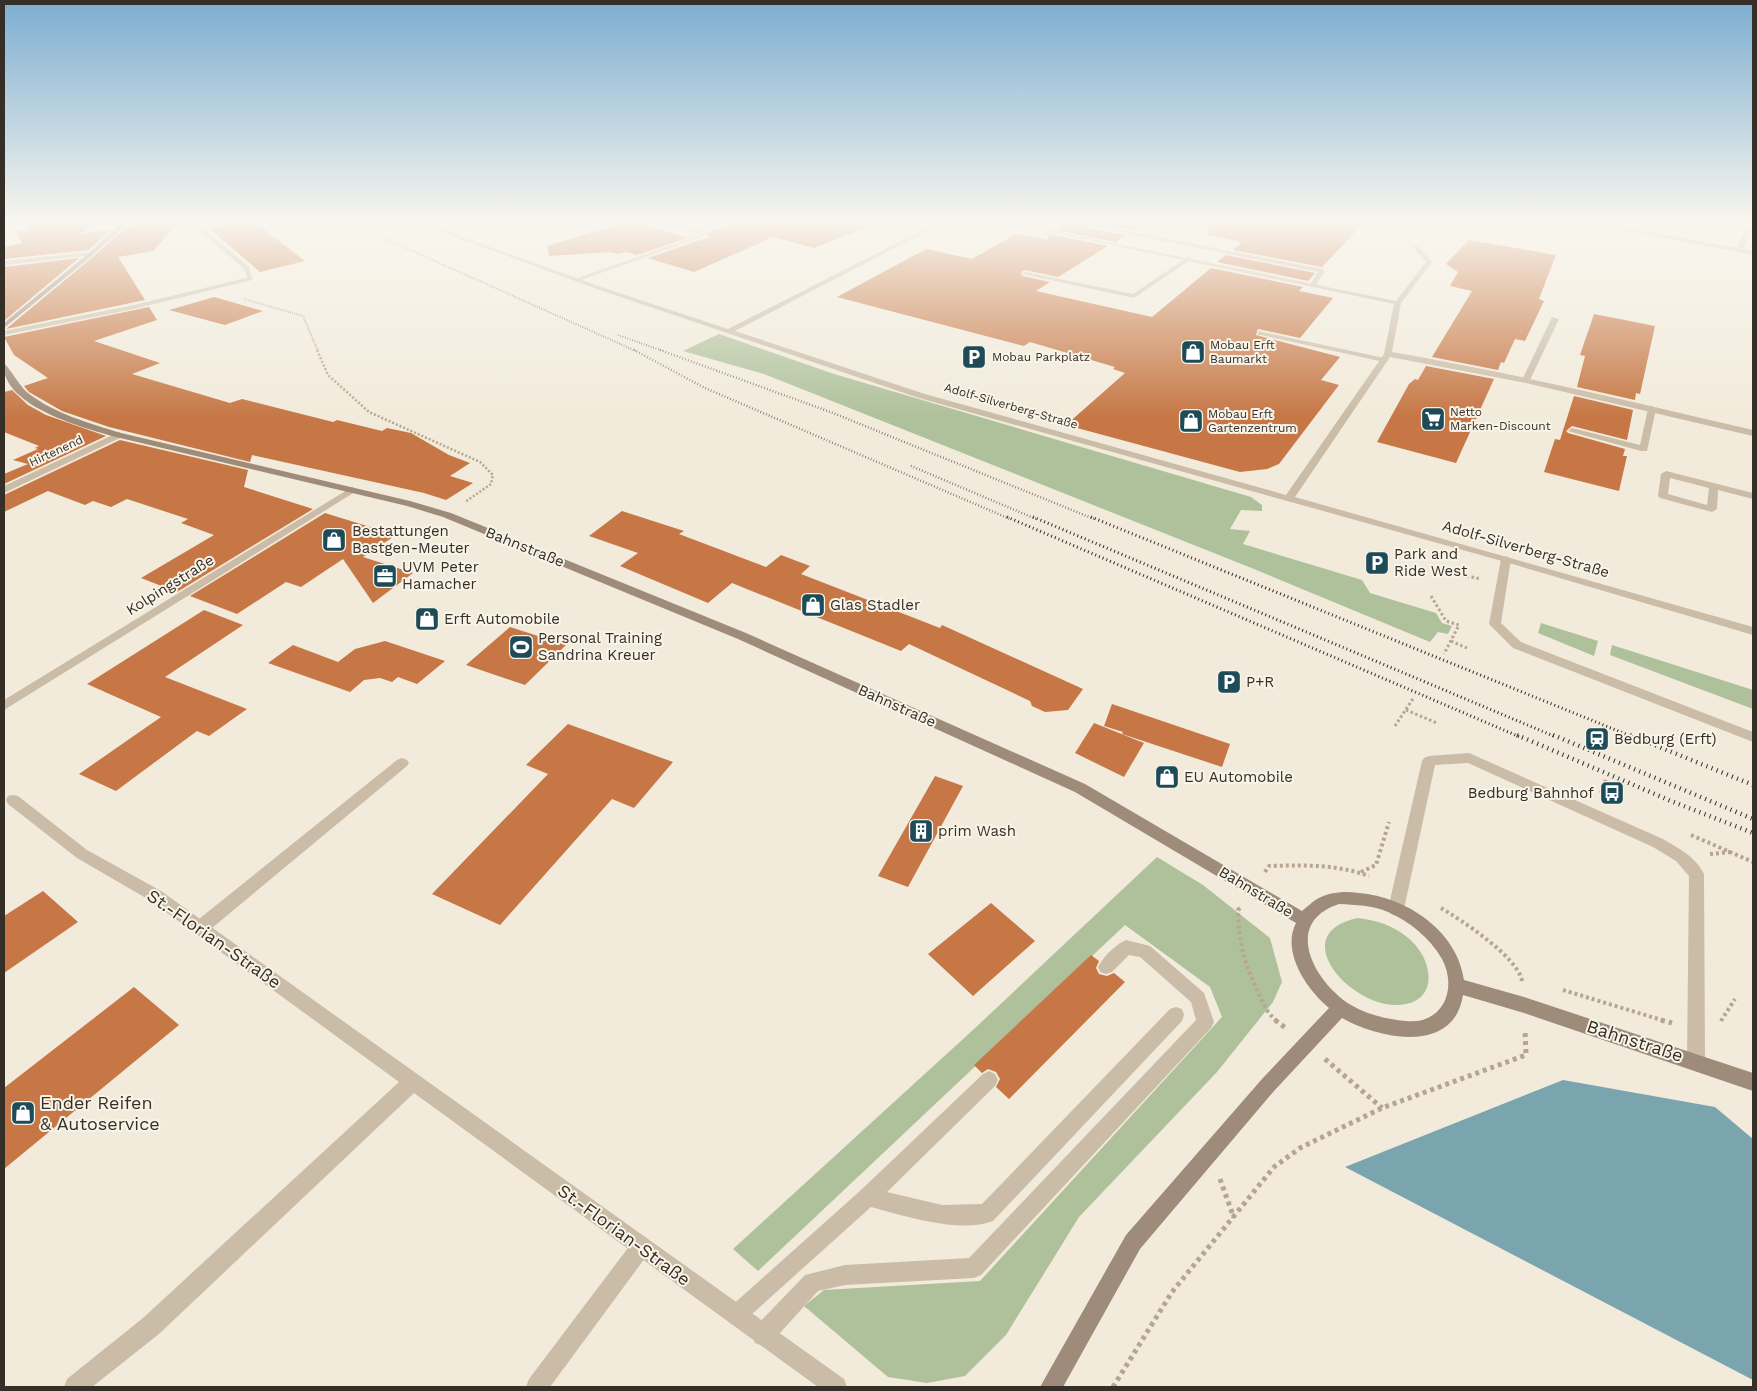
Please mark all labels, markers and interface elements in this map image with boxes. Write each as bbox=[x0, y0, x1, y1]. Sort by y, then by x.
place label: Mobau Erft Baumarkt bbox=[1210, 338, 1275, 366]
shop icon: Mobau Erft Baumarkt bbox=[1180, 339, 1206, 365]
parking icon: Mobau Parkplatz bbox=[961, 344, 987, 370]
place label: Mobau Parkplatz bbox=[992, 350, 1090, 364]
street label: Adolf-Silverberg-Straße bbox=[943, 380, 1079, 432]
place label: Netto Marken-Discount bbox=[1450, 405, 1551, 433]
supermarket icon: Netto Marken-Discount bbox=[1420, 406, 1446, 432]
place label: Mobau Erft Gartenzentrum bbox=[1208, 407, 1297, 435]
shop icon: Mobau Erft Gartenzentrum bbox=[1178, 408, 1204, 434]
street label: Hirtenend bbox=[27, 432, 85, 470]
street label: Adolf-Silverberg-Straße bbox=[1441, 517, 1611, 581]
place label: Bestattungen Bastgen-Meuter bbox=[352, 522, 470, 557]
street label: Bahnstraße bbox=[483, 523, 567, 571]
shop icon: Bestattungen Bastgen-Meuter bbox=[321, 527, 347, 553]
place label: Park and Ride West bbox=[1394, 545, 1468, 580]
parking icon: Park and Ride West bbox=[1364, 550, 1390, 576]
street label: Kolpingstraße bbox=[123, 551, 217, 619]
place label: UVM Peter Hamacher bbox=[402, 558, 479, 593]
office icon: UVM Peter Hamacher bbox=[372, 563, 398, 589]
shop icon: Glas Stadler bbox=[800, 592, 826, 618]
place label: Glas Stadler bbox=[830, 596, 920, 614]
shop icon: Erft Automobile bbox=[414, 606, 440, 632]
place label: Erft Automobile bbox=[444, 610, 560, 628]
place label: Personal Training Sandrina Kreuer bbox=[538, 629, 662, 664]
sports icon: Personal Training Sandrina Kreuer bbox=[508, 634, 534, 660]
parking icon: P+R bbox=[1216, 669, 1242, 695]
place label: P+R bbox=[1246, 673, 1274, 691]
street label: Bahnstraße bbox=[855, 681, 939, 731]
station icon: Bedburg (Erft) bbox=[1584, 726, 1610, 752]
place label: Bedburg (Erft) bbox=[1614, 730, 1716, 748]
shop icon: EU Automobile bbox=[1154, 764, 1180, 790]
place label: EU Automobile bbox=[1184, 768, 1293, 786]
bus stop icon: Bedburg Bahnhof bbox=[1599, 780, 1625, 806]
place label: Bedburg Bahnhof bbox=[1468, 784, 1594, 802]
building icon: prim Wash bbox=[908, 818, 934, 844]
place label: prim Wash bbox=[938, 822, 1016, 840]
street label: Bahnstraße bbox=[1216, 863, 1296, 921]
street label: St.-Florian-Straße bbox=[143, 884, 285, 993]
street label: Bahnstraße bbox=[1584, 1015, 1686, 1066]
place label: Ender Reifen & Autoservice bbox=[40, 1092, 160, 1134]
shop icon: Ender Reifen & Autoservice bbox=[10, 1100, 36, 1126]
street label: St.-Florian-Straße bbox=[554, 1179, 695, 1290]

